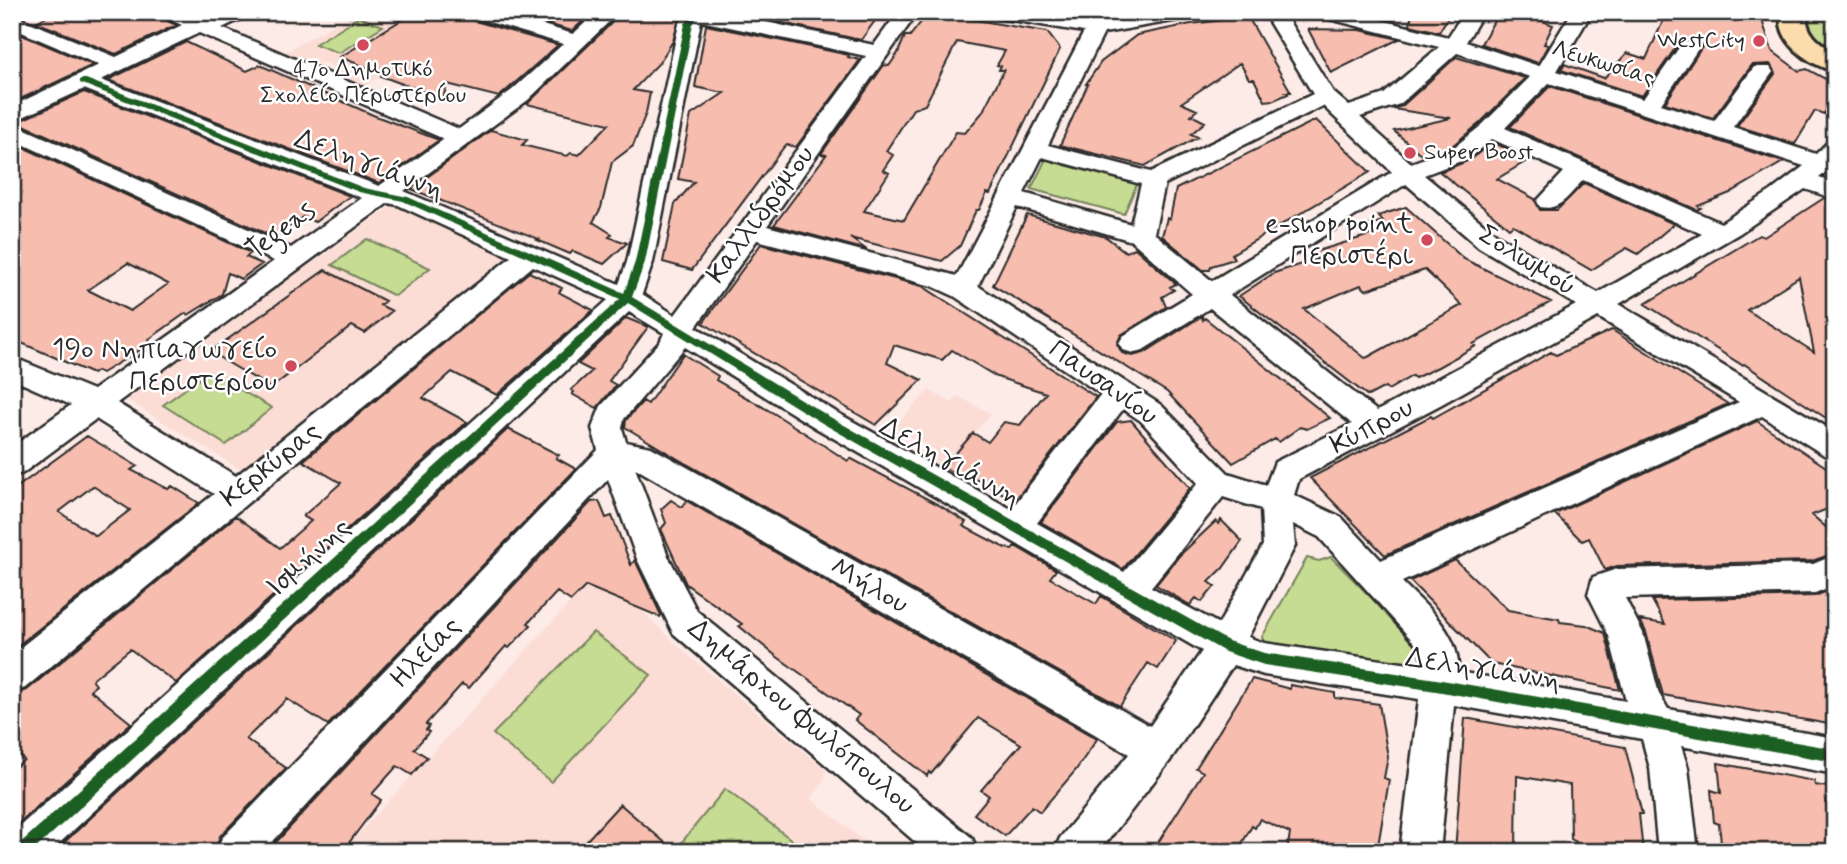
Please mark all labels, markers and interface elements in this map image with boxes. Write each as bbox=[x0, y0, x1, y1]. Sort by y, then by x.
place label: WestCity bbox=[1657, 26, 1745, 56]
marker: WestCity bbox=[1751, 33, 1767, 49]
street label: Λευκωσίας bbox=[1548, 34, 1658, 94]
marker: 47ο Δημοτικό Σχολείο Περιστερίου bbox=[355, 37, 371, 53]
place label: 47ο Δημοτικό Σχολείο Περιστερίου bbox=[260, 55, 466, 111]
street label: Δεληγιάννη bbox=[289, 121, 449, 209]
place label: Super Boost bbox=[1424, 138, 1533, 168]
street label: Καλλιδρόμου bbox=[698, 139, 824, 291]
marker: Super Boost bbox=[1402, 145, 1418, 161]
street label: Tegeas bbox=[238, 193, 325, 271]
place label: e-shop point Περιστέρι bbox=[1265, 206, 1414, 275]
street label: Σολωμού bbox=[1471, 216, 1583, 306]
marker: e-shop point Περιστέρι bbox=[1419, 232, 1435, 248]
place label: 19ο Νηπιαγωγείο Περιστερίου bbox=[52, 332, 277, 401]
street label: Παυσανίου bbox=[1041, 332, 1165, 434]
marker: 19ο Νηπιαγωγείο Περιστερίου bbox=[283, 358, 299, 374]
street label: Κύπρου bbox=[1324, 390, 1420, 464]
street label: Δεληγιάννη bbox=[873, 409, 1027, 517]
street label: Κερκύρας bbox=[213, 413, 329, 517]
street label: Ισμήνης bbox=[259, 510, 359, 606]
street label: Μήλου bbox=[823, 549, 915, 623]
street label: Ηλείας bbox=[382, 609, 470, 697]
street label: Δημάρχου Φωλόπουλου bbox=[679, 611, 923, 823]
street label: Δεληγιάννη bbox=[1403, 639, 1563, 701]

